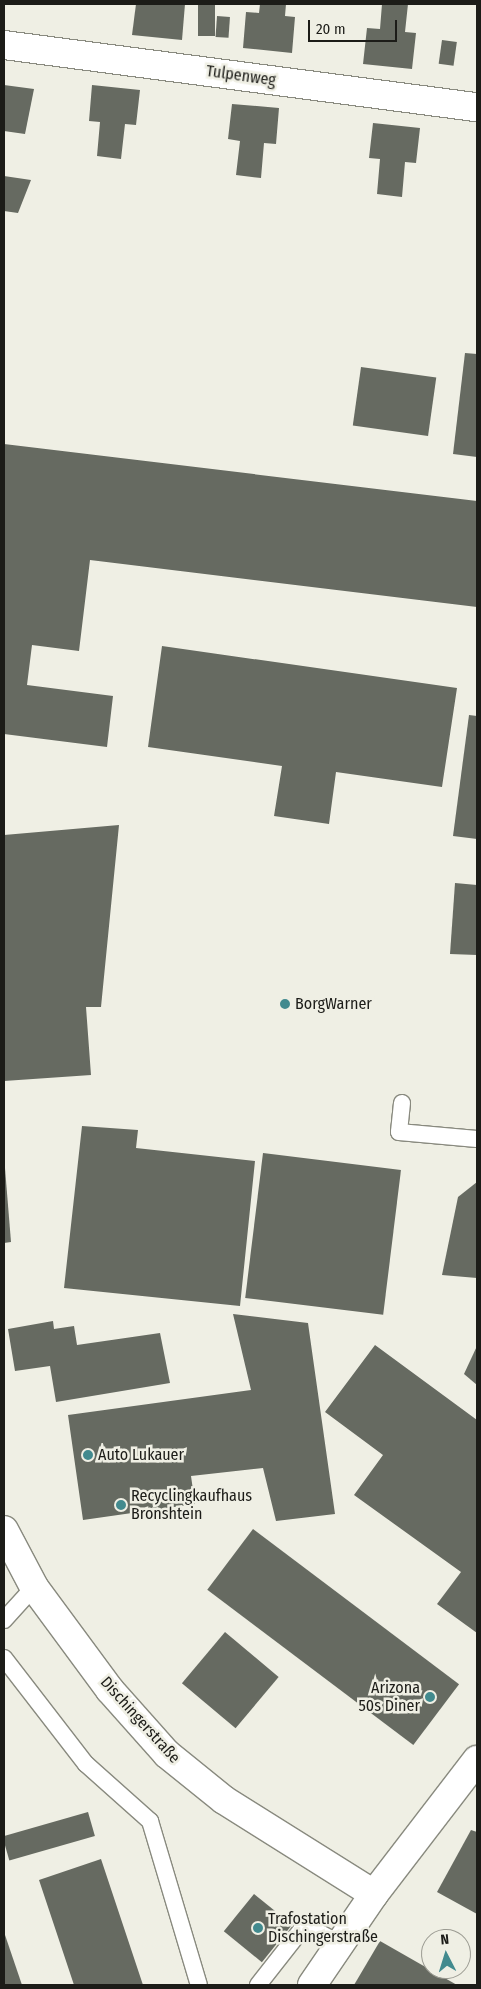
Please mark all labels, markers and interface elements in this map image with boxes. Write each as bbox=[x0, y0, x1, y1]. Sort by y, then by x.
scale bar bbox=[311, 10, 400, 42]
text: 20 m bbox=[316, 20, 346, 38]
street label: Tulpenweg bbox=[205, 62, 277, 90]
place label: BorgWarner bbox=[295, 994, 372, 1014]
marker: BorgWarner bbox=[279, 998, 291, 1010]
place label: Auto Lukauer bbox=[98, 1445, 184, 1465]
marker: Auto Lukauer bbox=[82, 1449, 94, 1461]
place label: Recyclingkaufhaus Bronshtein bbox=[131, 1486, 252, 1524]
marker: Recyclingkaufhaus Bronshtein bbox=[115, 1499, 127, 1511]
street label: Dischingerstraße bbox=[96, 1673, 184, 1767]
place label: Arizona 50s Diner bbox=[358, 1678, 420, 1716]
marker: Arizona 50s Diner bbox=[424, 1691, 436, 1703]
place label: Trafostation Dischingerstraße bbox=[268, 1909, 378, 1947]
marker: Trafostation Dischingerstraße bbox=[252, 1922, 264, 1934]
north arrow bbox=[421, 1929, 471, 1979]
text: N bbox=[440, 1931, 450, 1948]

